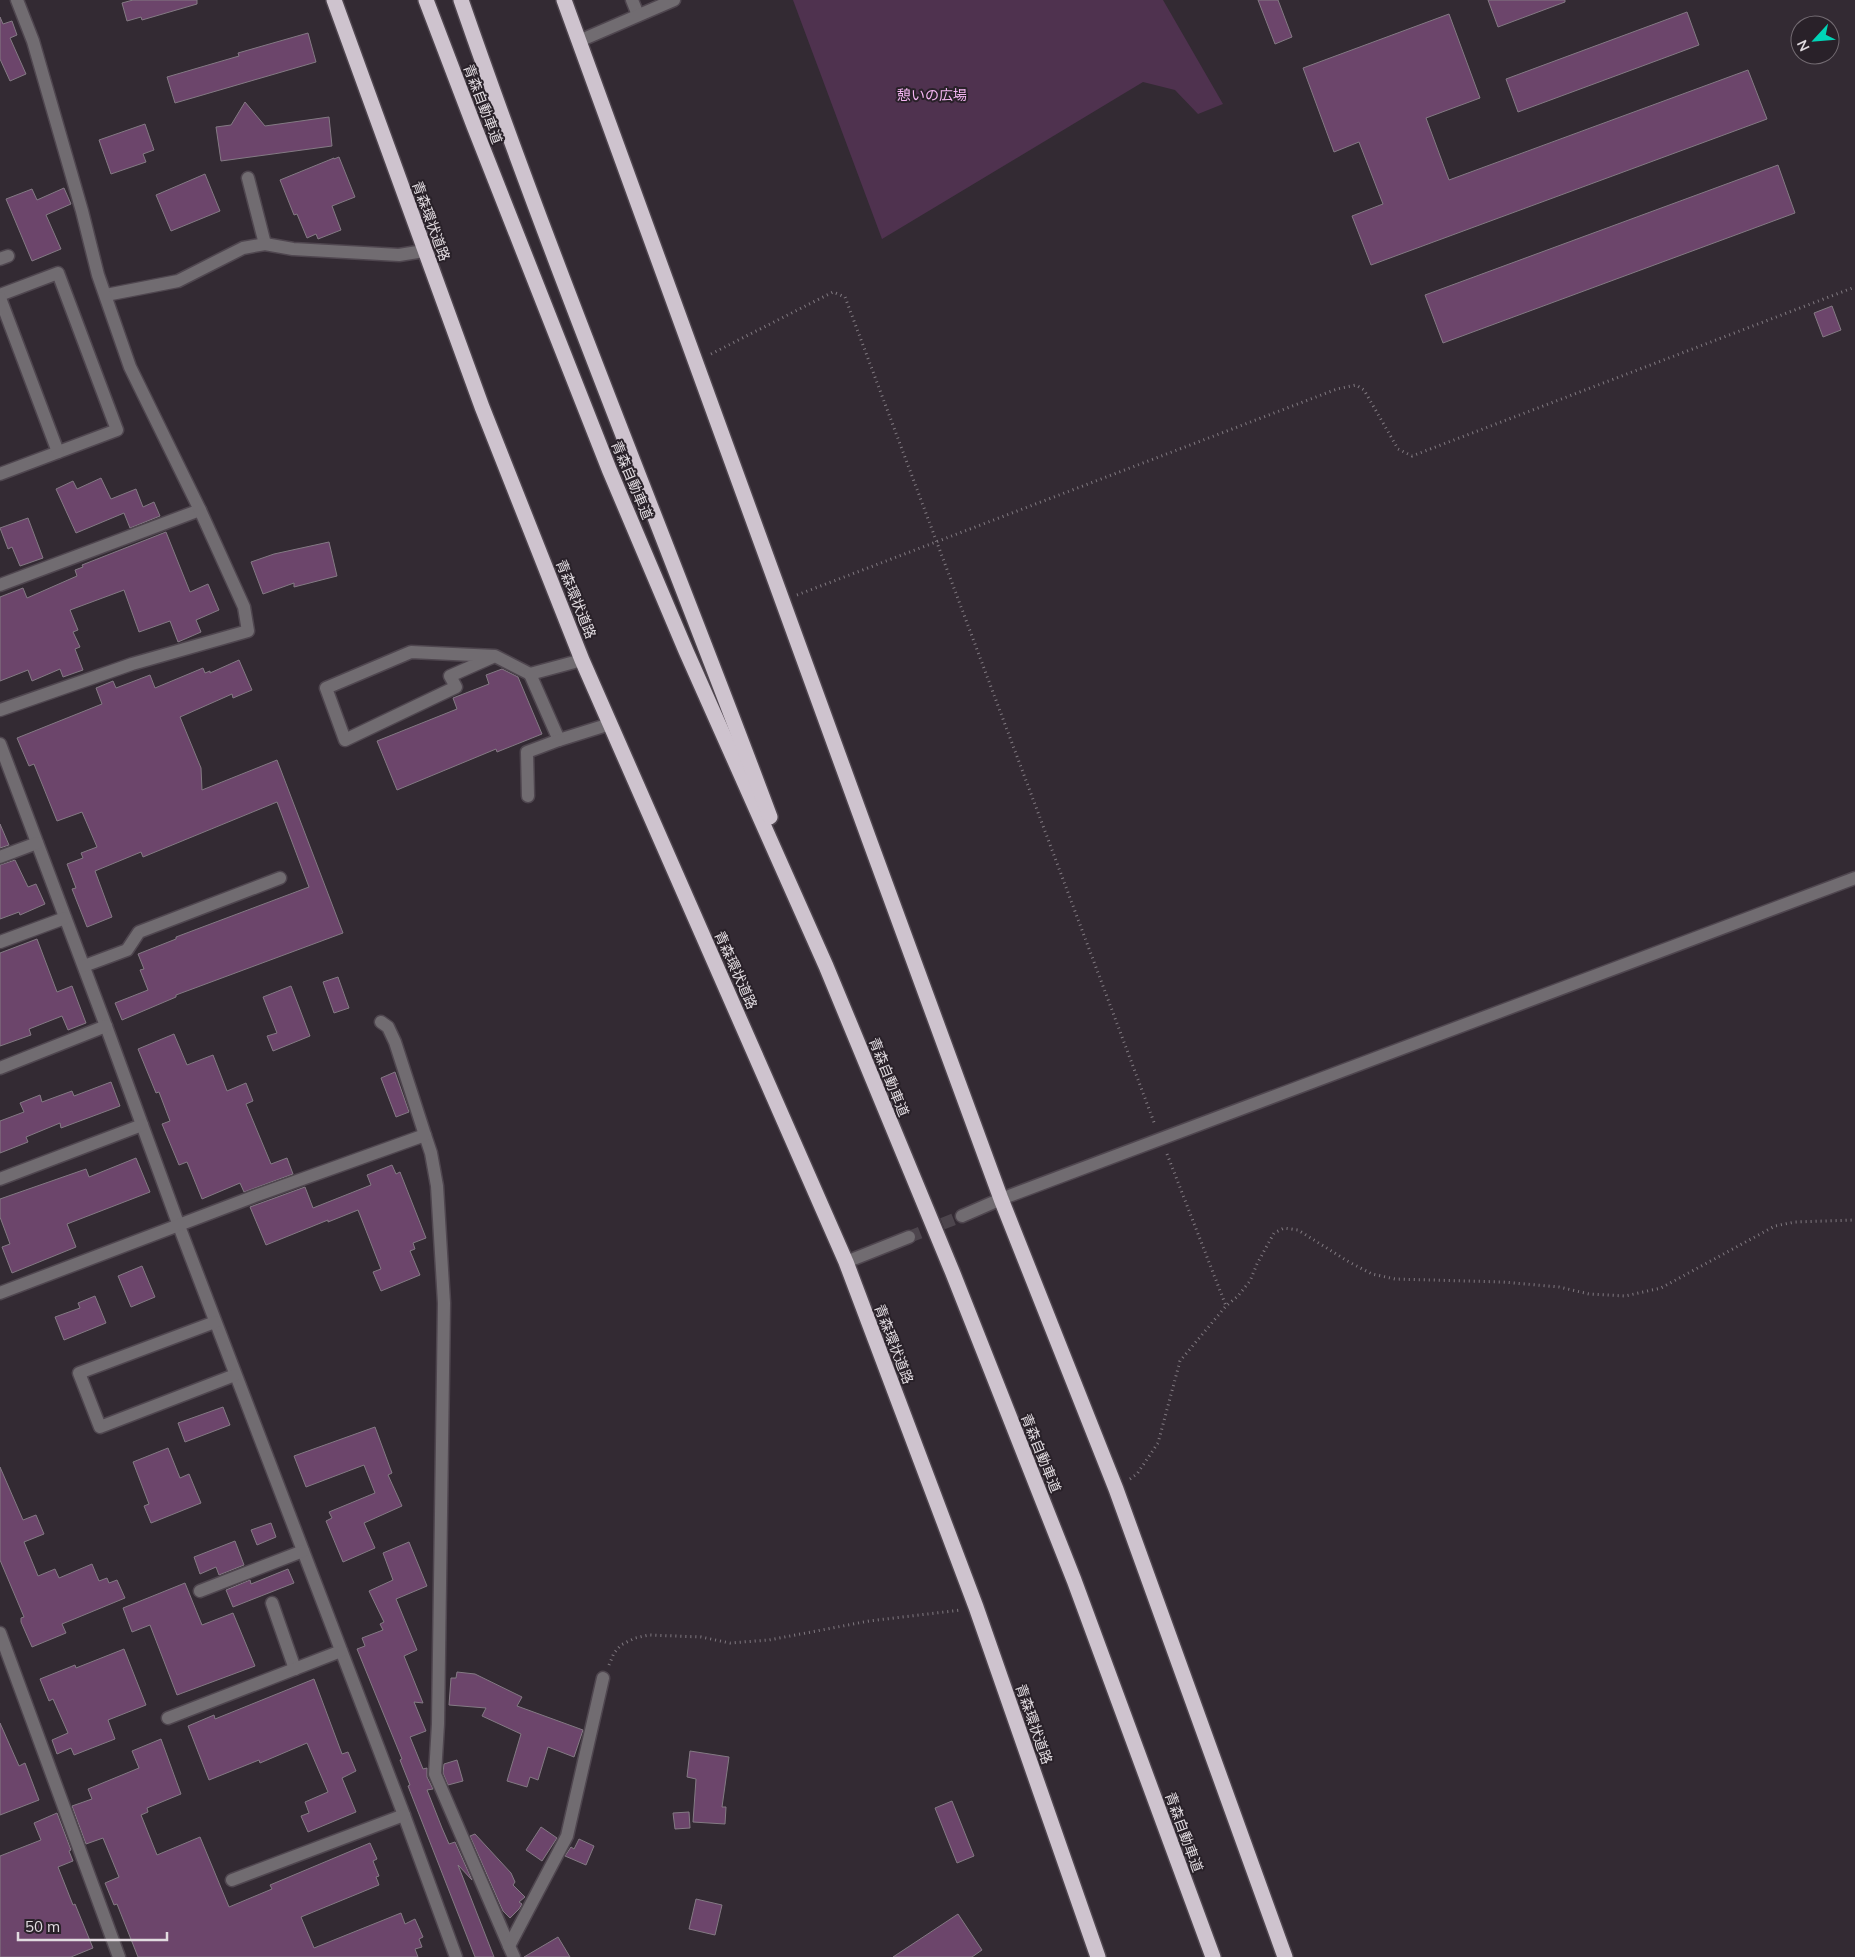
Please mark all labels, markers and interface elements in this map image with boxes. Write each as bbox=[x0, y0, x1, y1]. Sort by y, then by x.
north arrow bbox=[1790, 15, 1840, 65]
text: N bbox=[1793, 37, 1814, 54]
street label: 青森自動車道 bbox=[460, 62, 506, 146]
park label: 憩いの広場 bbox=[897, 86, 967, 104]
street label: 青森環状道路 bbox=[408, 178, 454, 264]
street label: 青森自動車道 bbox=[607, 438, 657, 522]
street label: 青森環状道路 bbox=[552, 557, 600, 641]
street label: 青森環状道路 bbox=[711, 928, 761, 1012]
street label: 青森自動車道 bbox=[865, 1035, 913, 1119]
street label: 青森環状道路 bbox=[871, 1302, 917, 1386]
street label: 青森自動車道 bbox=[1017, 1411, 1065, 1495]
street label: 青森環状道路 bbox=[1012, 1681, 1056, 1767]
street label: 青森自動車道 bbox=[1161, 1789, 1207, 1875]
scale bar bbox=[18, 1910, 166, 1942]
text: 50 m bbox=[25, 1917, 60, 1936]

